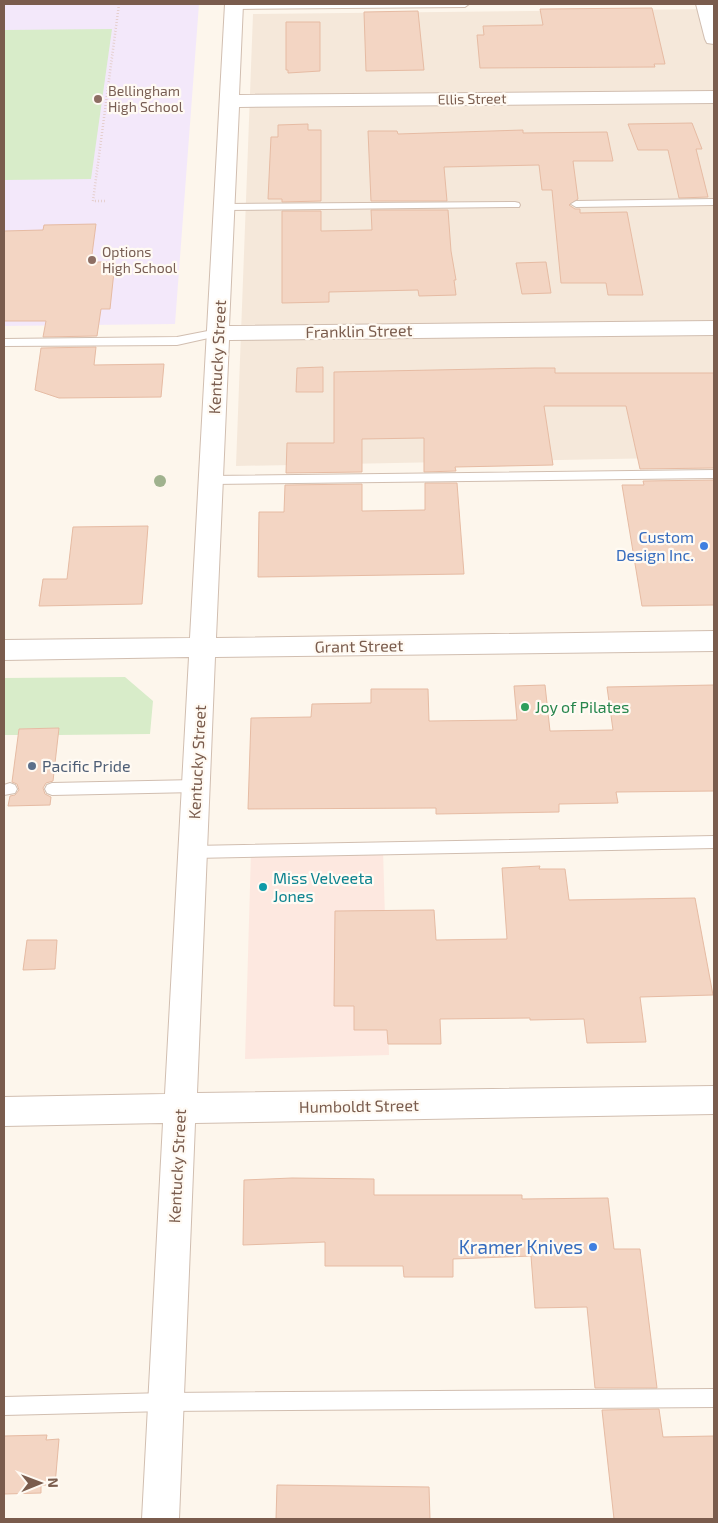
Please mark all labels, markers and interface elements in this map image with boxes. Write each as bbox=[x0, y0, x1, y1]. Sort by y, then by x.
place label: Bellingham High School bbox=[108, 82, 184, 115]
street label: Ellis Street bbox=[437, 89, 507, 108]
marker: Bellingham High School bbox=[92, 93, 104, 105]
place label: Options High School bbox=[102, 243, 178, 276]
marker: Options High School bbox=[86, 254, 98, 266]
street label: Kentucky Street bbox=[204, 299, 229, 415]
street label: Franklin Street bbox=[305, 320, 413, 341]
place label: Custom Design Inc. bbox=[616, 527, 694, 564]
marker: Custom Design Inc. bbox=[698, 540, 710, 552]
street label: Grant Street bbox=[314, 635, 403, 656]
place label: Joy of Pilates bbox=[535, 697, 629, 716]
marker: Joy of Pilates bbox=[519, 701, 531, 713]
street label: Kentucky Street bbox=[184, 704, 209, 820]
place label: Pacific Pride bbox=[42, 756, 131, 775]
marker: Pacific Pride bbox=[26, 760, 38, 772]
place label: Miss Velveeta Jones bbox=[273, 868, 373, 905]
marker: Miss Velveeta Jones bbox=[257, 881, 269, 893]
street label: Humboldt Street bbox=[299, 1095, 419, 1116]
street label: Kentucky Street bbox=[164, 1108, 189, 1224]
place label: Kramer Knives bbox=[459, 1235, 583, 1258]
marker: Kramer Knives bbox=[587, 1241, 599, 1253]
north arrow bbox=[15, 1458, 65, 1508]
text: N bbox=[45, 1478, 62, 1488]

